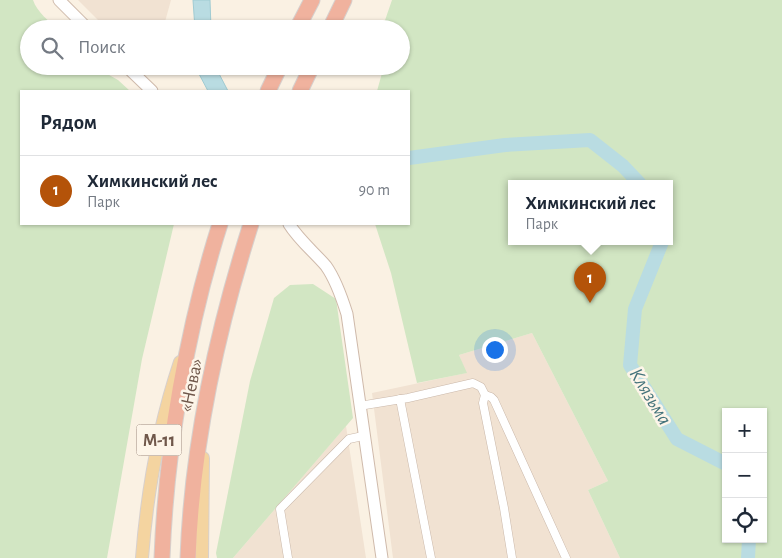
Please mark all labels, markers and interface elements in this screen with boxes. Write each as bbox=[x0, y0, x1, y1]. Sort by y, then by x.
search box bbox=[20, 20, 410, 75]
icon: search bbox=[38, 34, 66, 62]
text: Поиск bbox=[78, 38, 125, 57]
text: Рядом bbox=[40, 112, 97, 133]
text: Химкинский лес bbox=[87, 172, 218, 191]
popup bbox=[508, 180, 673, 245]
text: 1 bbox=[53, 182, 59, 198]
text: 90 m bbox=[359, 182, 390, 198]
text: Парк bbox=[87, 194, 120, 210]
text: Химкинский лес bbox=[525, 194, 656, 213]
text: Парк bbox=[525, 216, 558, 232]
pin: 1 bbox=[574, 262, 606, 303]
your location bbox=[482, 337, 508, 363]
street label: «Нева» bbox=[177, 357, 206, 414]
water label: Клязьма bbox=[626, 365, 675, 428]
map controls bbox=[722, 408, 767, 543]
button: + bbox=[722, 408, 767, 453]
road number: М-11 bbox=[136, 424, 182, 456]
button: − bbox=[722, 453, 767, 498]
button: locate bbox=[722, 498, 767, 543]

